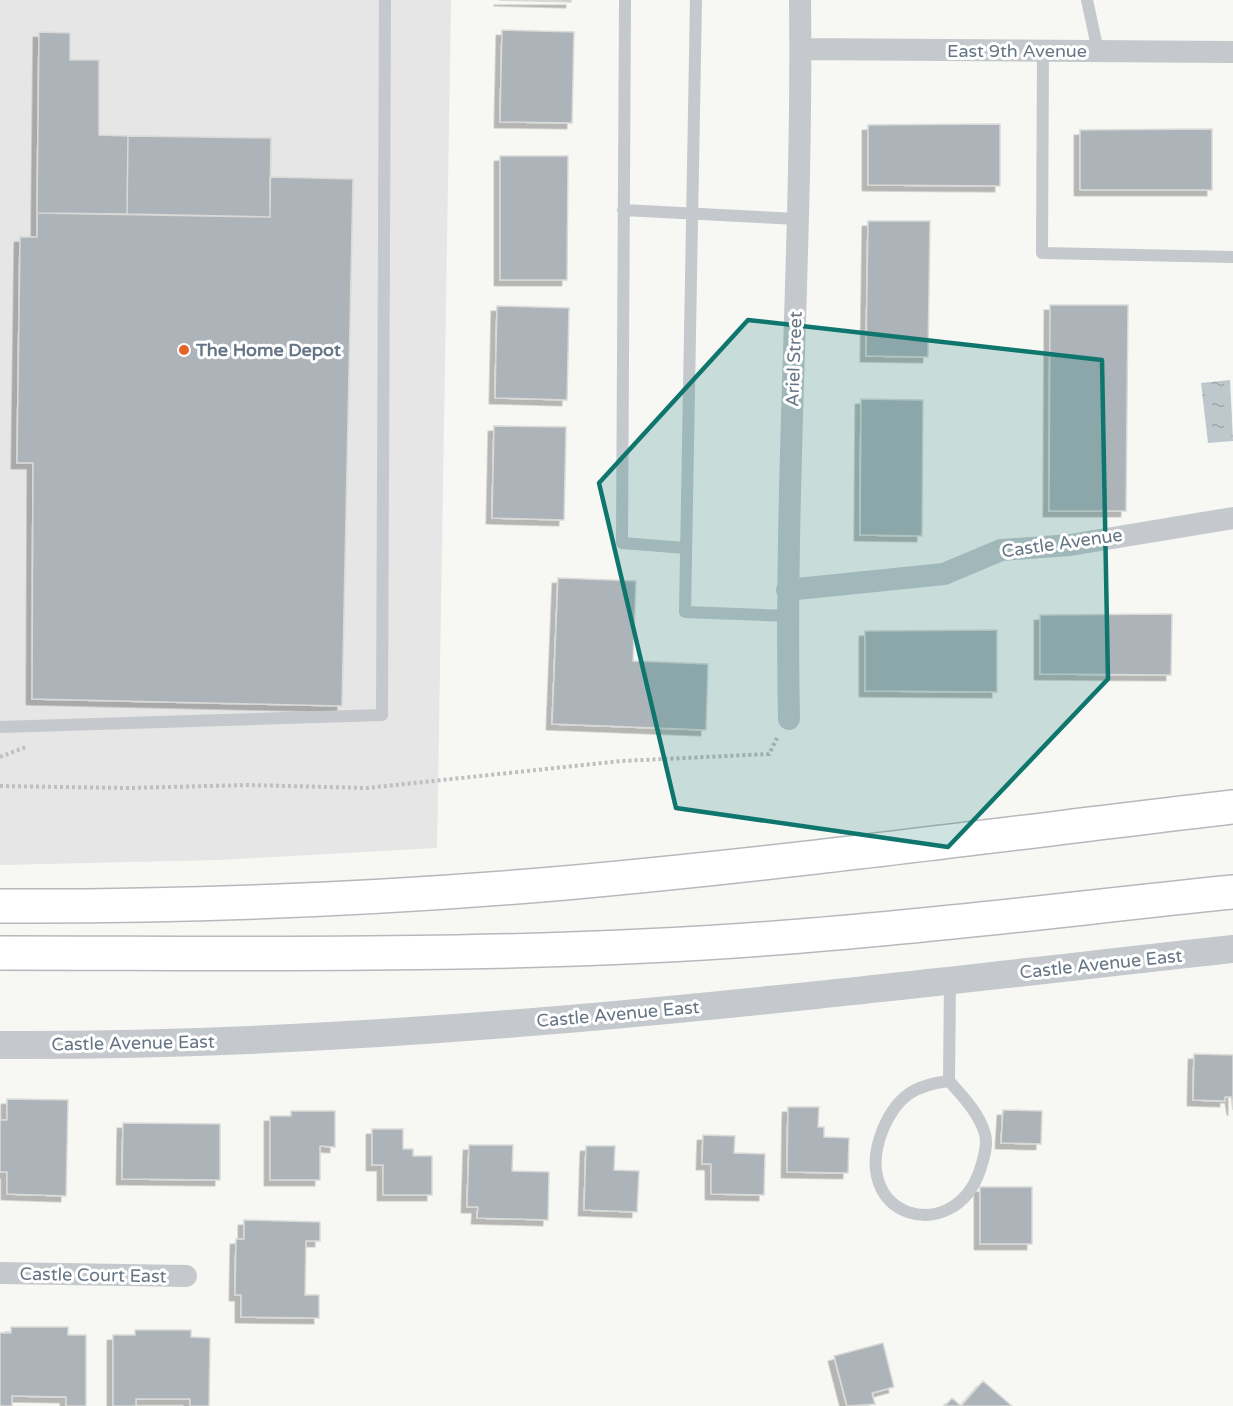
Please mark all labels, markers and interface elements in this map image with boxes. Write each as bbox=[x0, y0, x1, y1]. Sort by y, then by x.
street label: East 9th Avenue bbox=[947, 40, 1087, 62]
street label: Ariel Street bbox=[781, 311, 807, 407]
place label: The Home Depot bbox=[195, 339, 341, 361]
marker: The Home Depot bbox=[177, 343, 191, 357]
street label: Castle Avenue bbox=[1000, 524, 1124, 562]
street label: Castle Avenue East bbox=[1019, 945, 1184, 983]
street label: Castle Avenue East bbox=[536, 996, 700, 1032]
street label: Castle Avenue East bbox=[51, 1031, 215, 1055]
street label: Castle Court East bbox=[19, 1263, 167, 1287]

